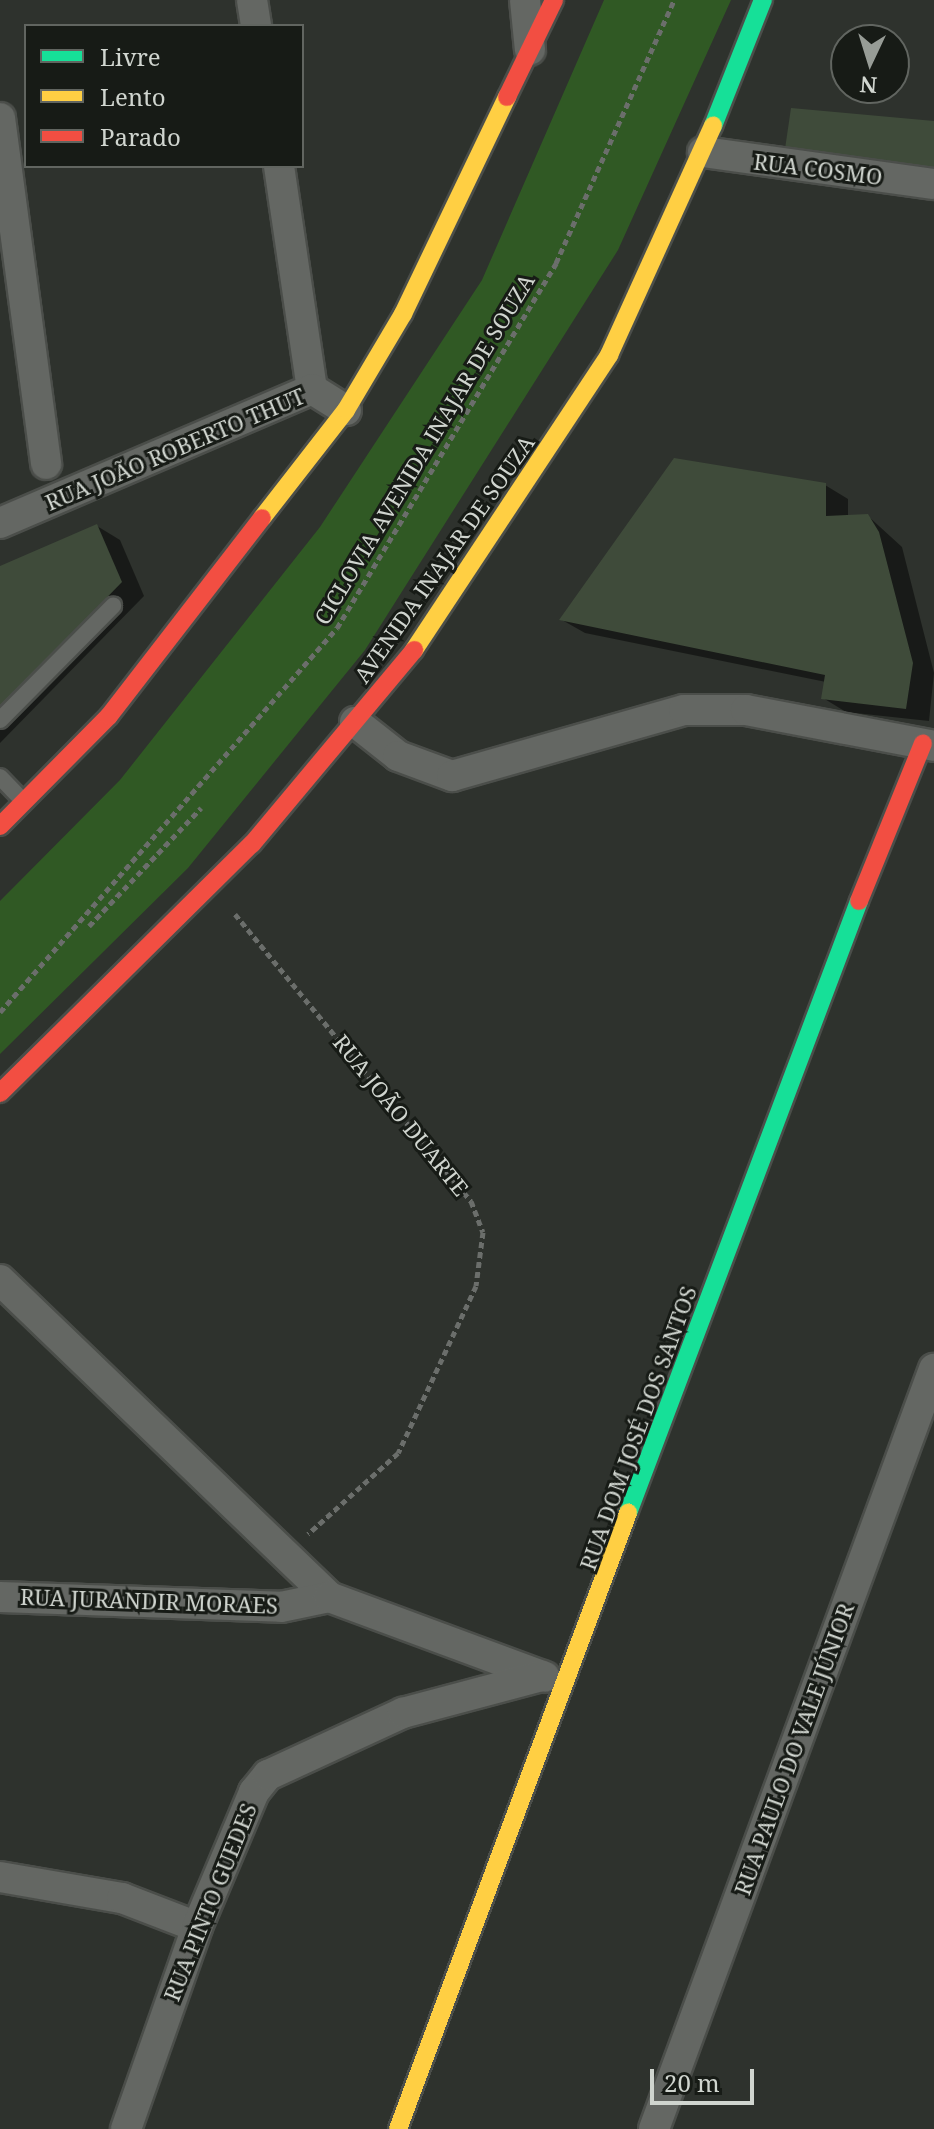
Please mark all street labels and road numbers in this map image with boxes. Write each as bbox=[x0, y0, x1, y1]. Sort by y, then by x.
street label: RUA COSMO bbox=[752, 148, 884, 190]
street label: CICLOVIA AVENIDA INAJAR DE SOUZA bbox=[308, 269, 540, 629]
street label: RUA JOÃO ROBERTO THUT bbox=[41, 382, 309, 516]
street label: AVENIDA INAJAR DE SOUZA bbox=[348, 430, 540, 688]
street label: RUA JOÃO DUARTE bbox=[328, 1029, 474, 1201]
street label: RUA DOM JOSÉ DOS SANTOS bbox=[574, 1282, 702, 1574]
street label: RUA JURANDIR MORAES bbox=[20, 1583, 278, 1619]
street label: RUA PAULO DO VALE JÚNIOR bbox=[729, 1600, 859, 1898]
street label: RUA PINTO GUEDES bbox=[158, 1799, 262, 2005]

